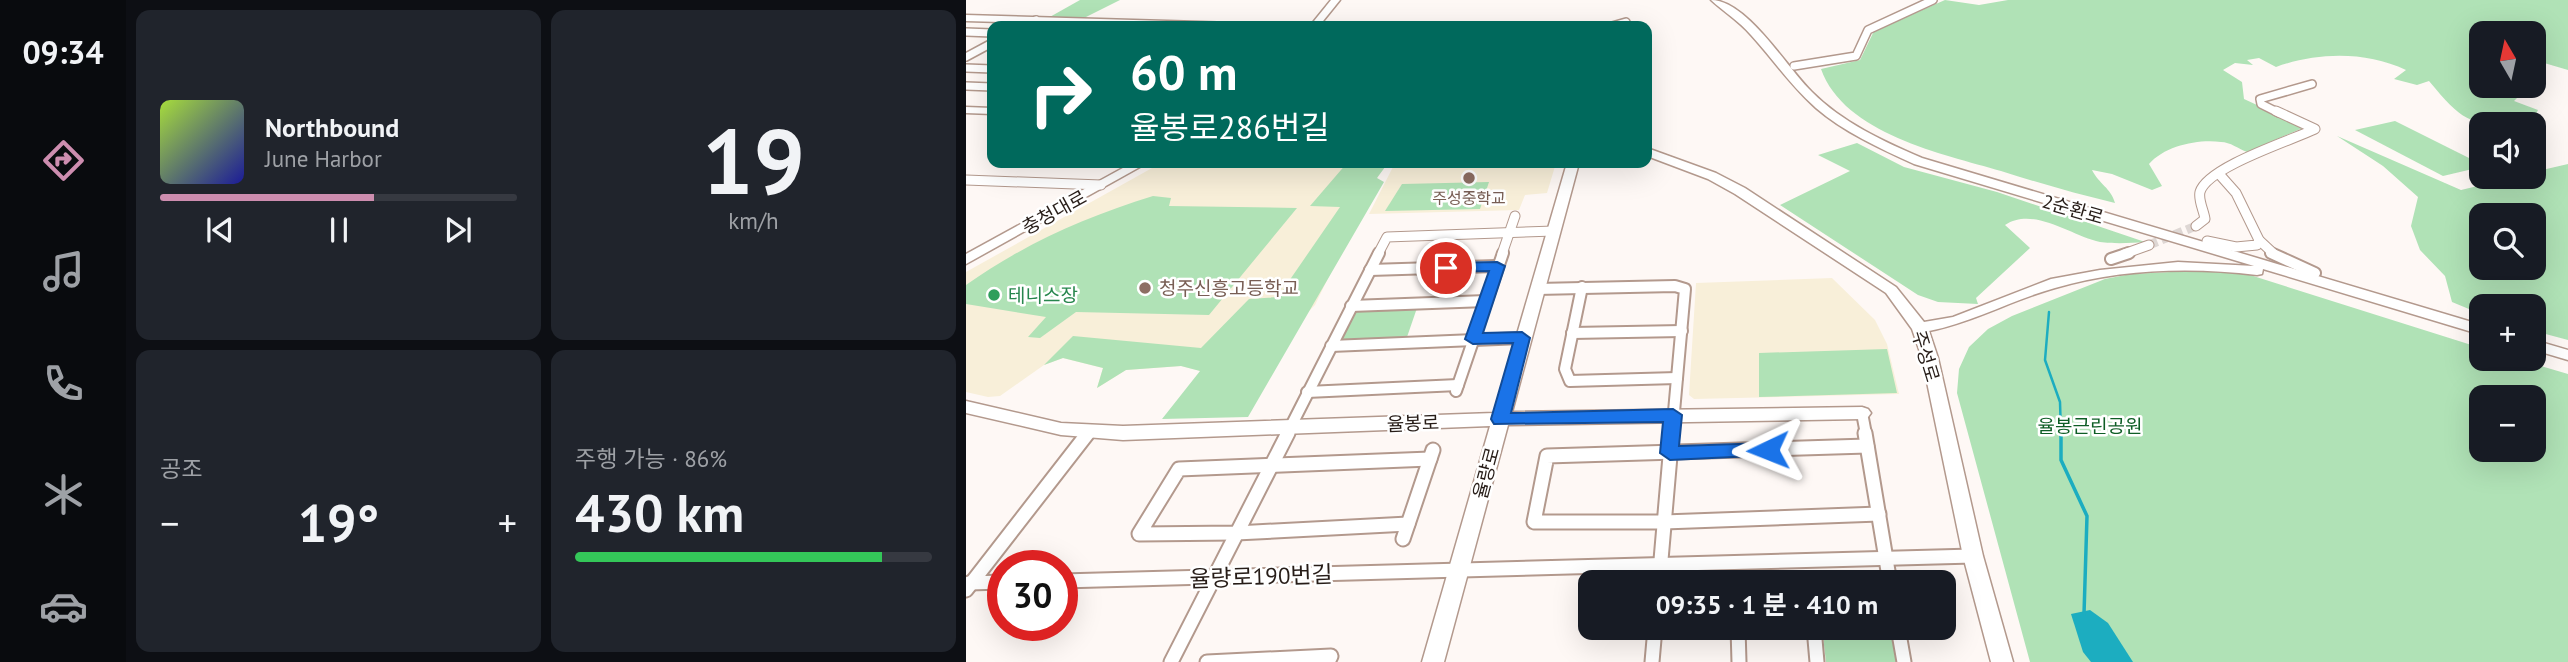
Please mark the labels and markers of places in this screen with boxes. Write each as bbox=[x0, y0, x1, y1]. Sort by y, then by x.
marker: 주성중학교 bbox=[1461, 170, 1477, 186]
place label: 주성중학교 bbox=[1432, 188, 1506, 208]
pin bbox=[1416, 238, 1476, 298]
place label: 청주신흥고등학교 bbox=[1159, 276, 1299, 300]
marker: 청주신흥고등학교 bbox=[1137, 280, 1153, 296]
place label: 테니스장 bbox=[1008, 283, 1078, 307]
marker: 테니스장 bbox=[986, 287, 1002, 303]

